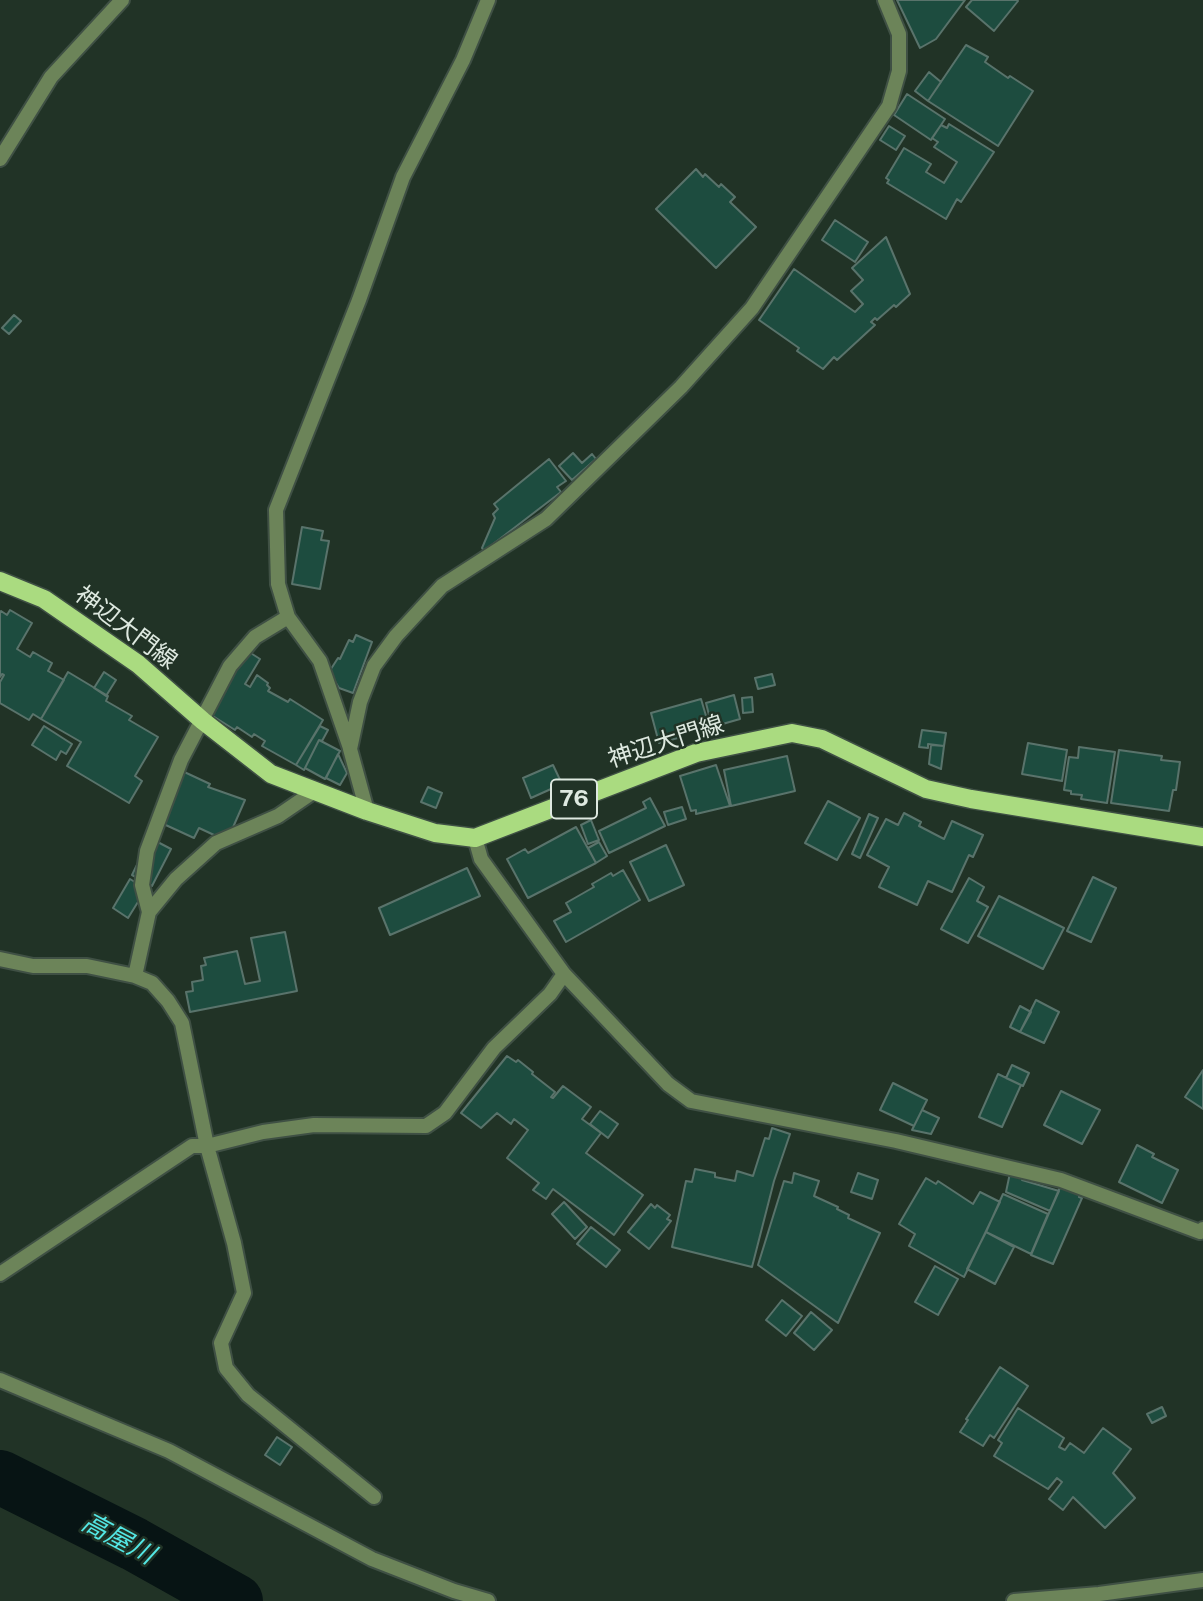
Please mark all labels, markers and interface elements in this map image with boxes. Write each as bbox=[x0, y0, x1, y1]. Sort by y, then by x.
street label: 神辺大門線 bbox=[69, 580, 183, 676]
street label: 神辺大門線 bbox=[604, 710, 728, 774]
road number: 76 bbox=[551, 779, 597, 818]
water label: 高屋川 bbox=[76, 1507, 160, 1571]

